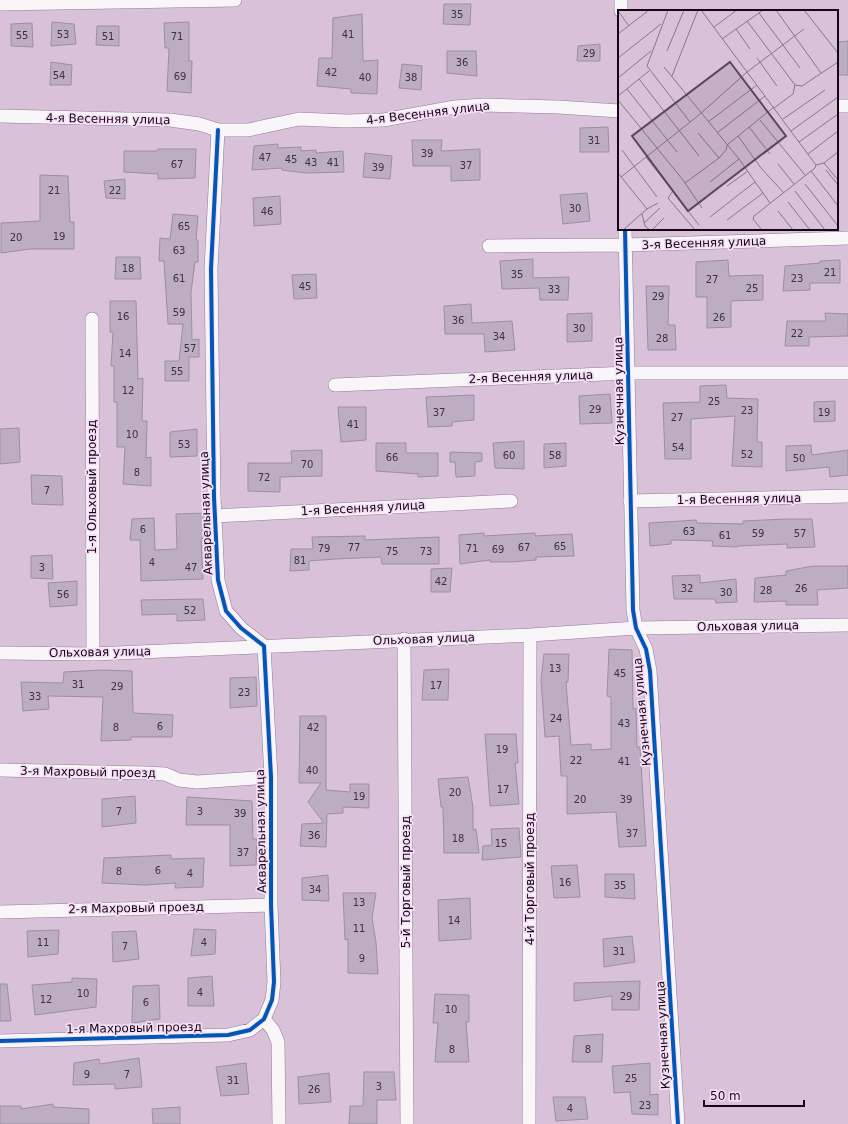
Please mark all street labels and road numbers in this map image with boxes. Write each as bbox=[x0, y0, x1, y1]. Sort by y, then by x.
street label: 4-я Весенняя улица bbox=[365, 98, 491, 128]
street label: 4-я Весенняя улица bbox=[46, 111, 170, 127]
street label: 3-я Весенняя улица bbox=[641, 234, 767, 252]
street label: Кузнечная улица bbox=[611, 337, 627, 445]
street label: 2-я Весенняя улица bbox=[468, 368, 594, 386]
street label: 1-я Ольховый проезд bbox=[85, 420, 99, 554]
street label: Акварельная улица bbox=[197, 451, 215, 575]
street label: 1-я Весенняя улица bbox=[677, 491, 801, 507]
street label: 1-я Весенняя улица bbox=[300, 498, 426, 518]
street label: Ольховая улица bbox=[697, 618, 799, 634]
street label: Ольховая улица bbox=[373, 630, 475, 648]
street label: Ольховая улица bbox=[49, 644, 151, 660]
street label: Кузнечная улица bbox=[630, 657, 654, 767]
street label: 3-я Махровый проезд bbox=[20, 764, 156, 780]
street label: Акварельная улица bbox=[253, 769, 269, 893]
street label: 4-й Торговый проезд bbox=[523, 813, 537, 945]
street label: 5-й Торговый проезд bbox=[399, 816, 413, 948]
street label: 2-я Махровый проезд bbox=[68, 900, 204, 916]
street label: Кузнечная улица bbox=[653, 980, 673, 1090]
street label: 1-я Махровый проезд bbox=[66, 1020, 202, 1036]

